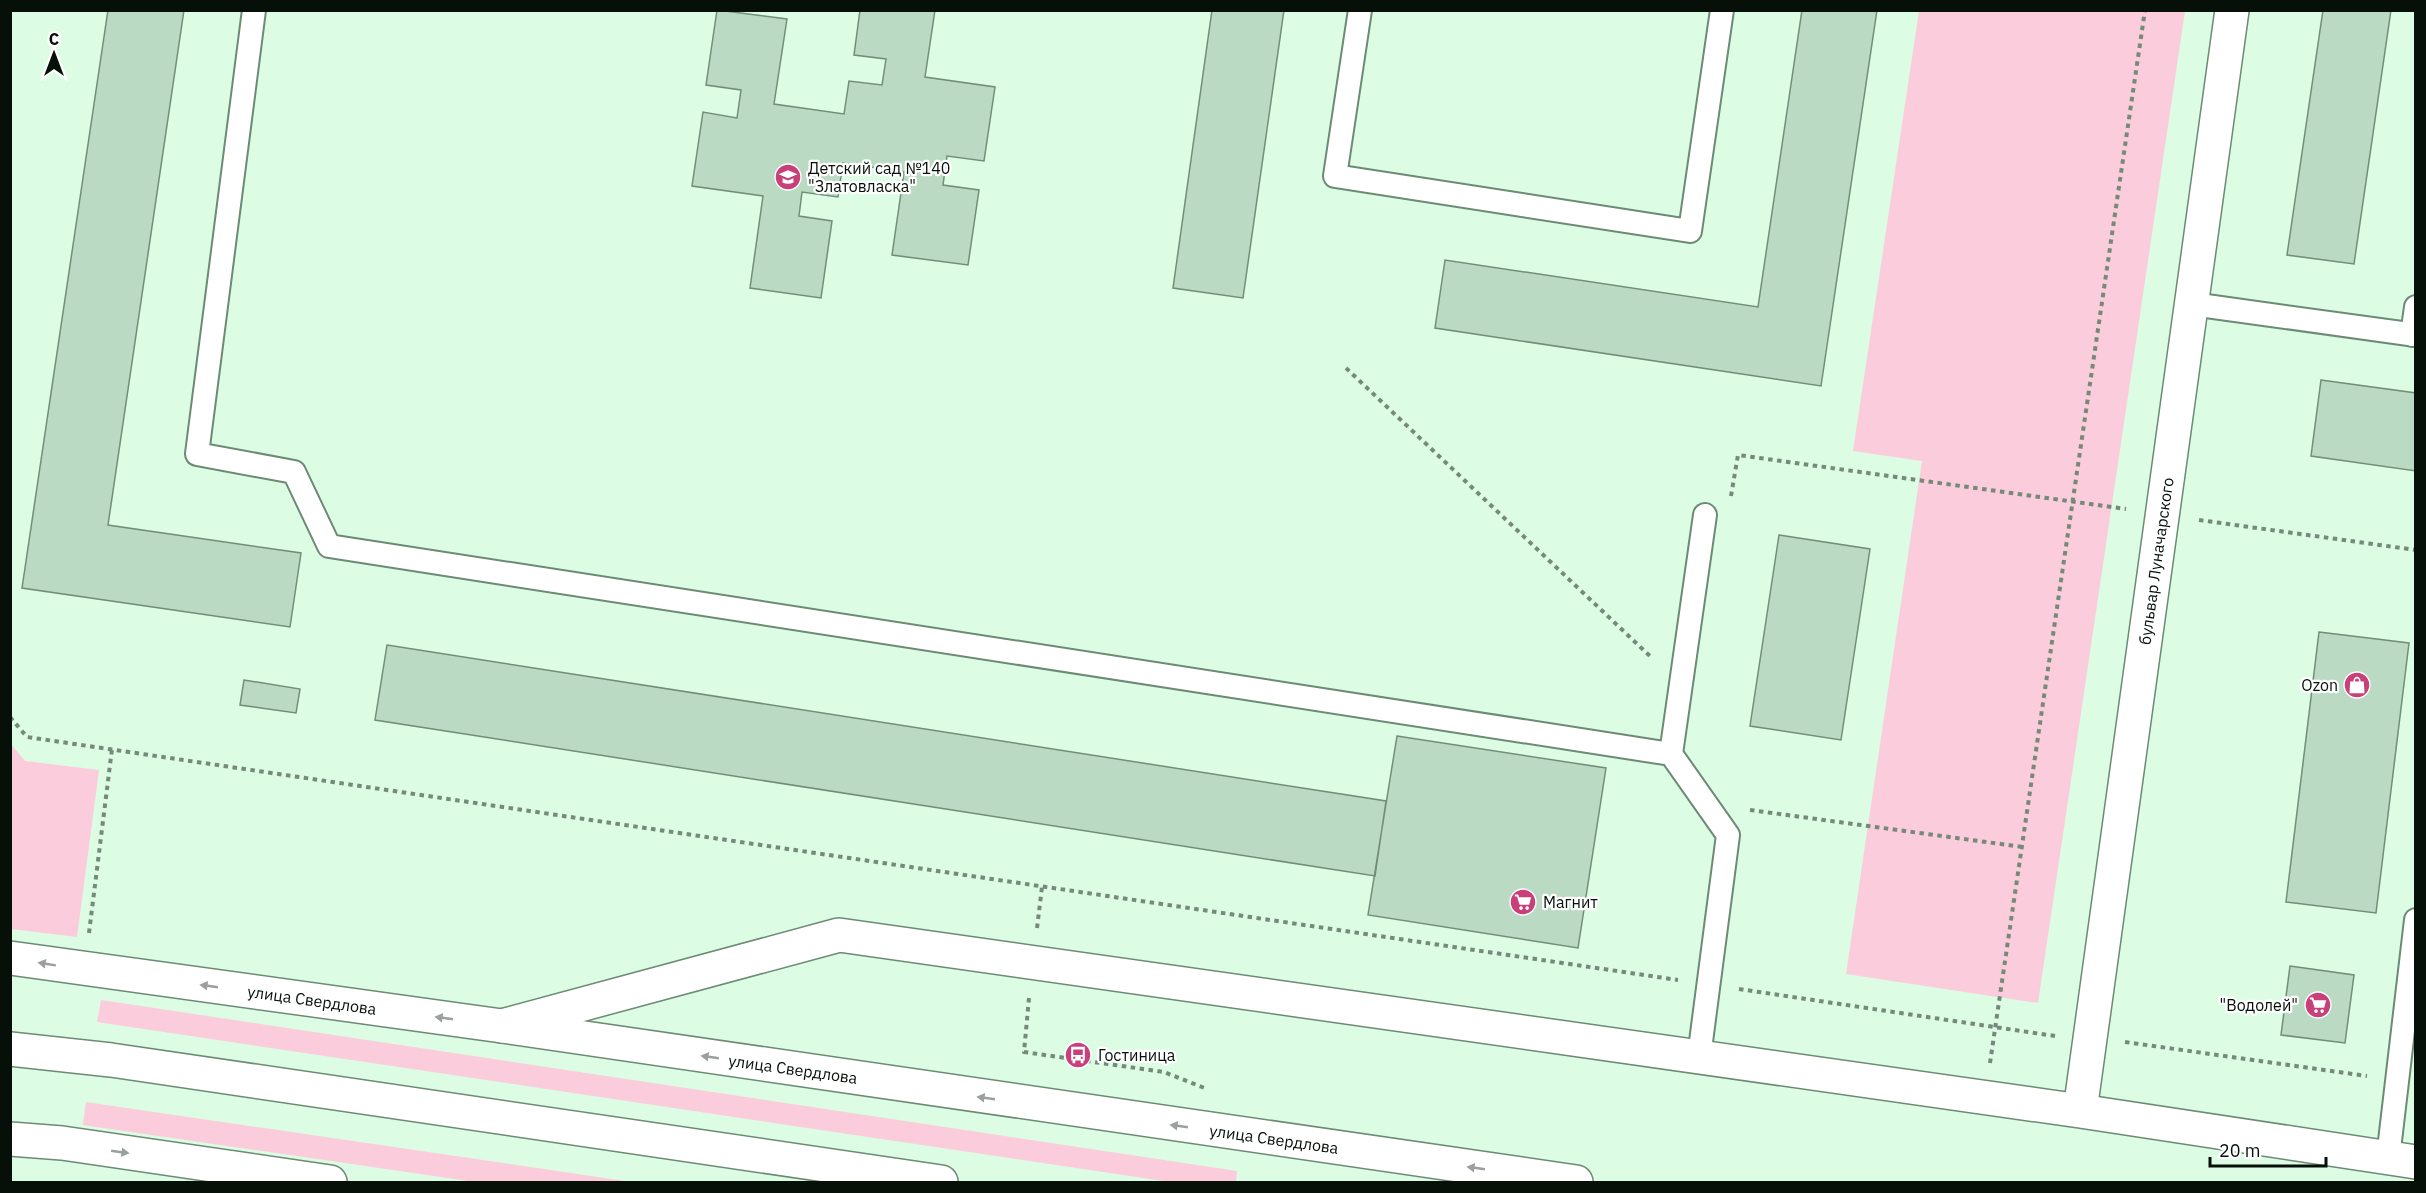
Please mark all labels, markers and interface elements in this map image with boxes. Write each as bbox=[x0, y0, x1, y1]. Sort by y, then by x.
north arrow bbox=[24, 24, 84, 84]
text: С bbox=[49, 29, 59, 49]
place label: Детский сад №140 "Златовласка" bbox=[808, 158, 950, 196]
school or university icon: Детский сад №140 "Златовласка" bbox=[773, 162, 803, 192]
street label: бульвар Луначарского bbox=[2134, 476, 2178, 646]
shop icon: Ozon bbox=[2342, 670, 2372, 700]
place label: Ozon bbox=[2301, 675, 2338, 695]
supermarket icon: Магнит bbox=[1508, 887, 1538, 917]
place label: Магнит bbox=[1543, 892, 1598, 912]
one-way arrow bbox=[38, 959, 57, 968]
street label: улица Свердлова bbox=[246, 981, 378, 1019]
one-way arrow bbox=[199, 982, 218, 991]
supermarket icon: "Водолей" bbox=[2303, 990, 2333, 1020]
place label: "Водолей" bbox=[2220, 995, 2298, 1015]
one-way arrow bbox=[434, 1014, 453, 1023]
bus stop icon: Гостиница bbox=[1063, 1040, 1093, 1070]
place label: Гостиница bbox=[1098, 1045, 1176, 1065]
street label: улица Свердлова bbox=[727, 1050, 859, 1088]
one-way arrow bbox=[701, 1052, 720, 1061]
one-way arrow bbox=[977, 1093, 996, 1102]
street label: улица Свердлова bbox=[1208, 1120, 1340, 1158]
one-way arrow bbox=[1170, 1121, 1189, 1130]
scale bar bbox=[2210, 1130, 2326, 1168]
text: 20 m bbox=[2219, 1139, 2261, 1162]
one-way arrow bbox=[111, 1147, 130, 1156]
one-way arrow bbox=[1467, 1164, 1486, 1173]

